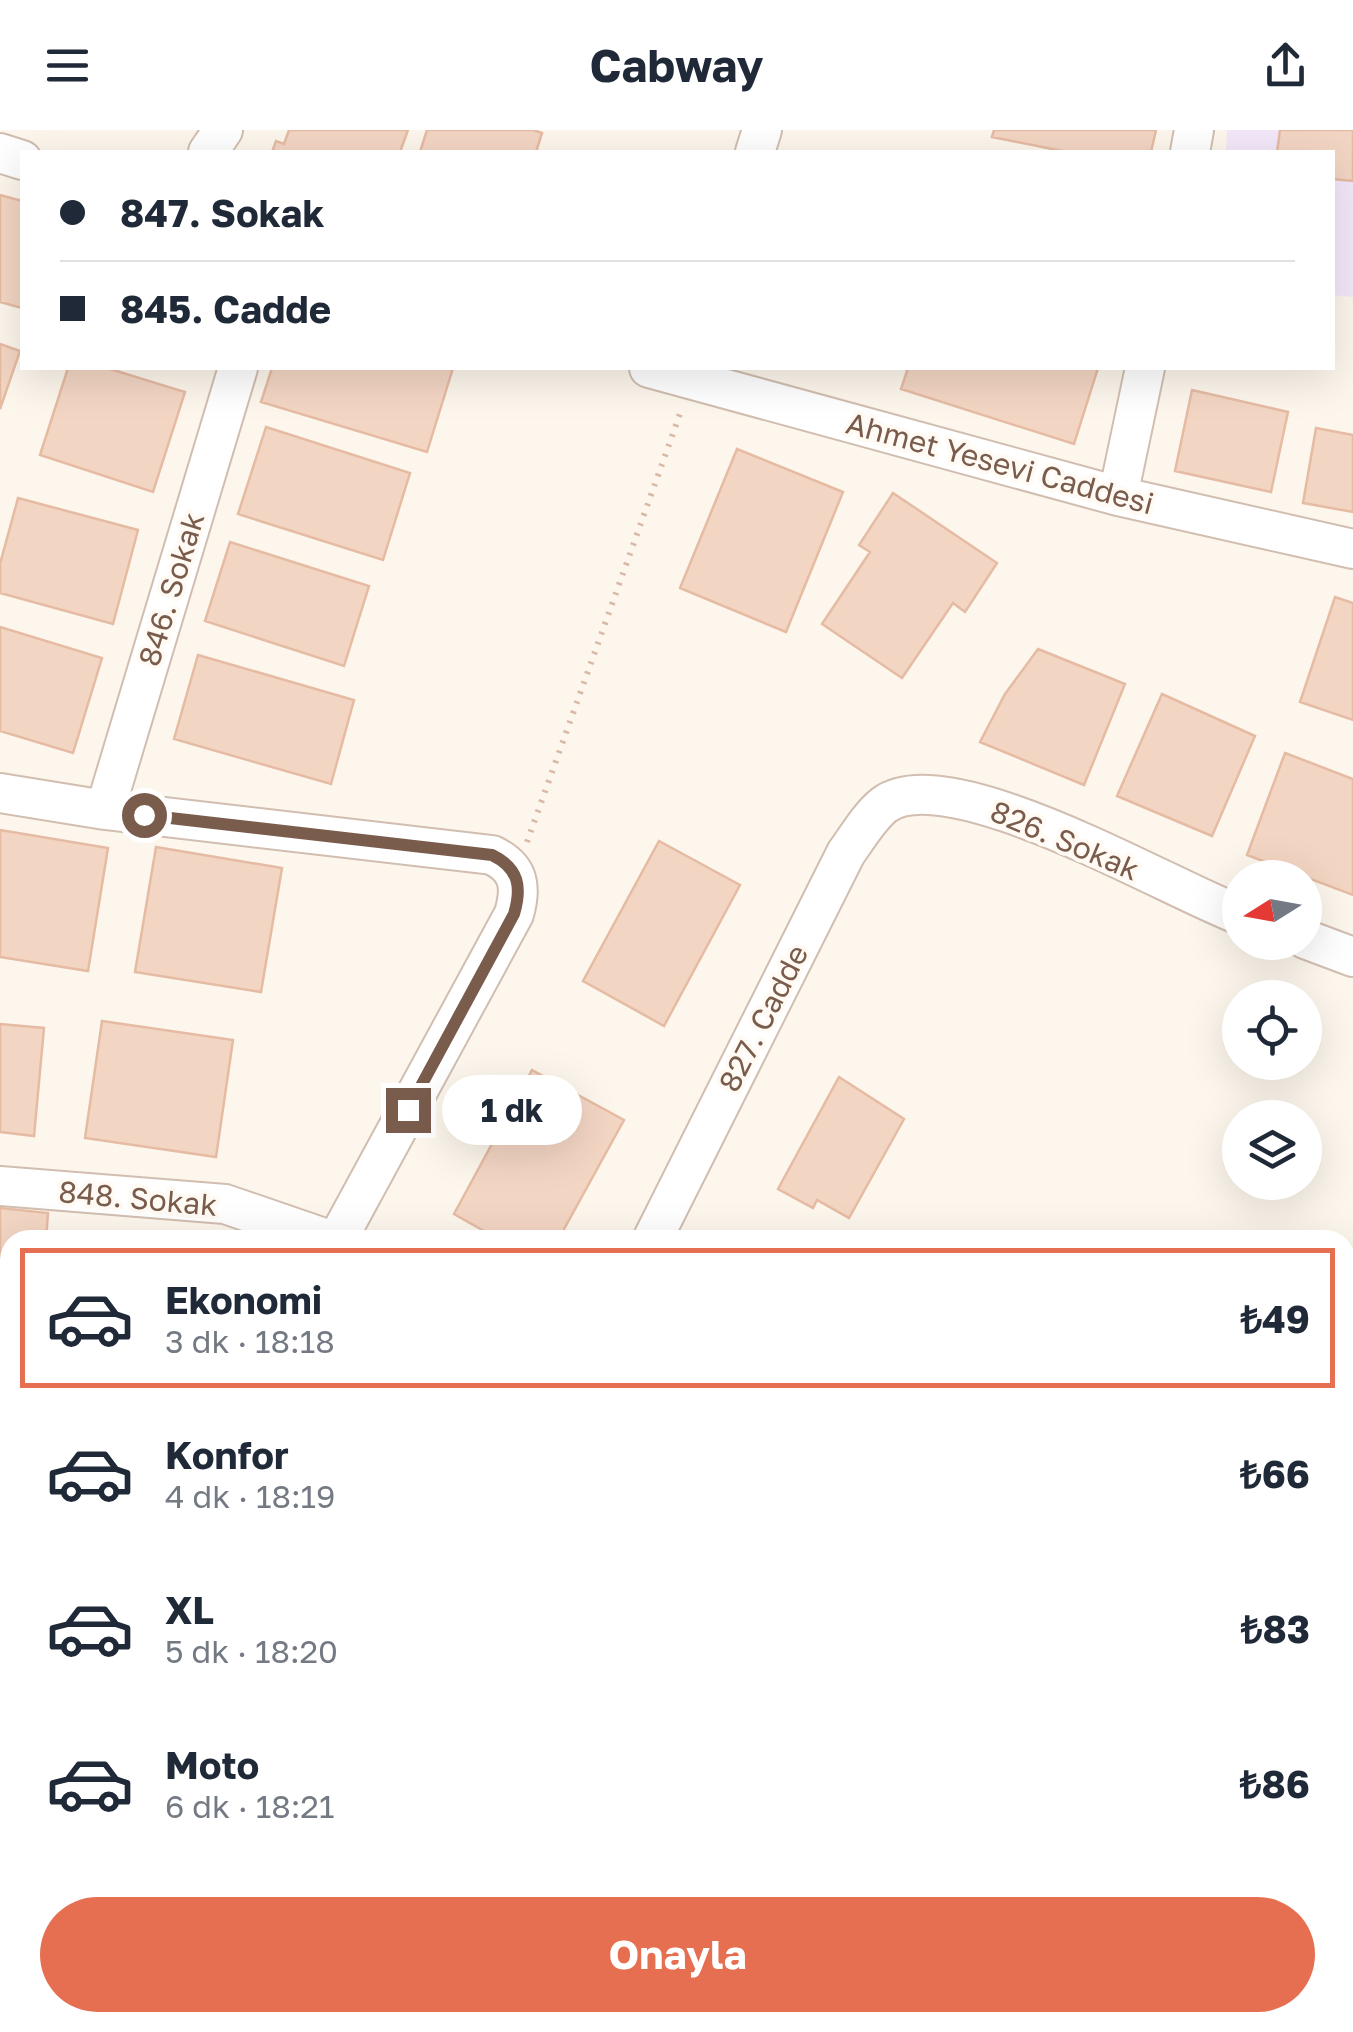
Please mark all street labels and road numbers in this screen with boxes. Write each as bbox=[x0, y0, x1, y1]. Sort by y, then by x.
street label: Ahmet Yesevi Caddesi bbox=[842, 405, 1158, 521]
street label: 846. Sokak bbox=[131, 508, 211, 670]
street label: 826. Sokak bbox=[985, 793, 1145, 887]
street label: 827. Cadde bbox=[711, 939, 815, 1097]
street label: 848. Sokak bbox=[57, 1173, 219, 1223]

